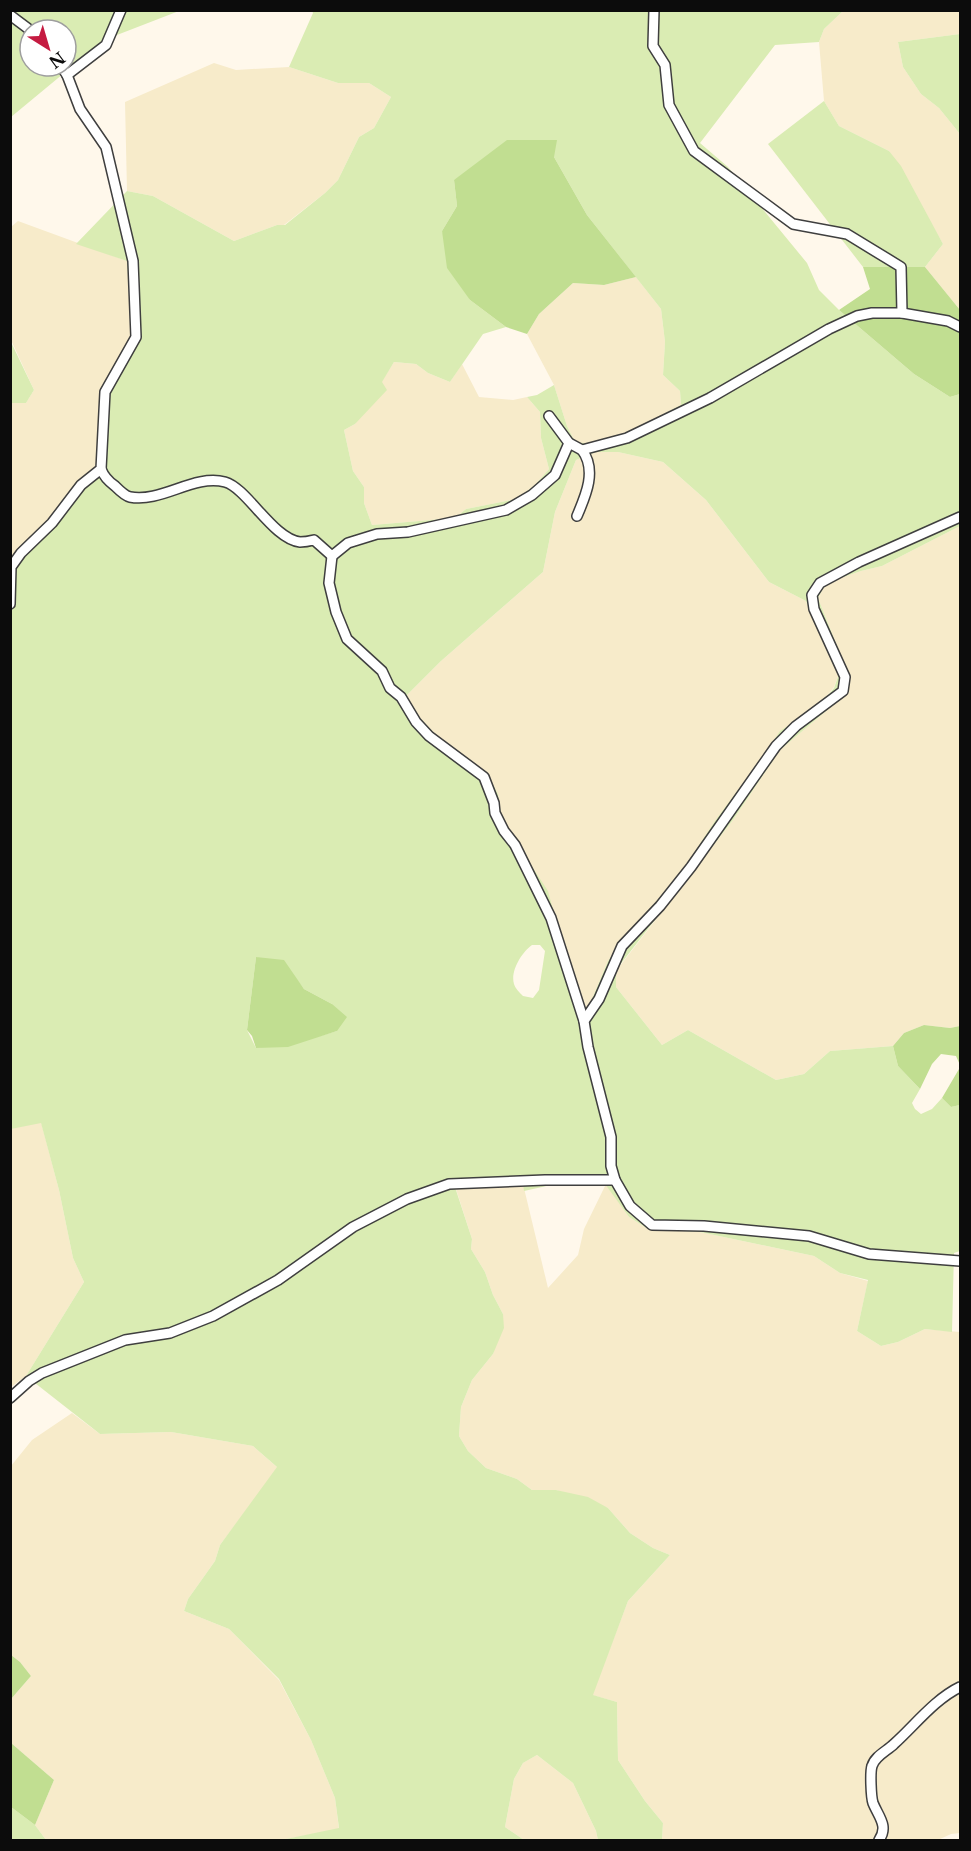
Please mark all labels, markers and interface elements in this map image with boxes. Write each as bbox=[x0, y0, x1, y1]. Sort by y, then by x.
north arrow bbox=[18, 18, 78, 78]
text: N bbox=[45, 47, 69, 72]

